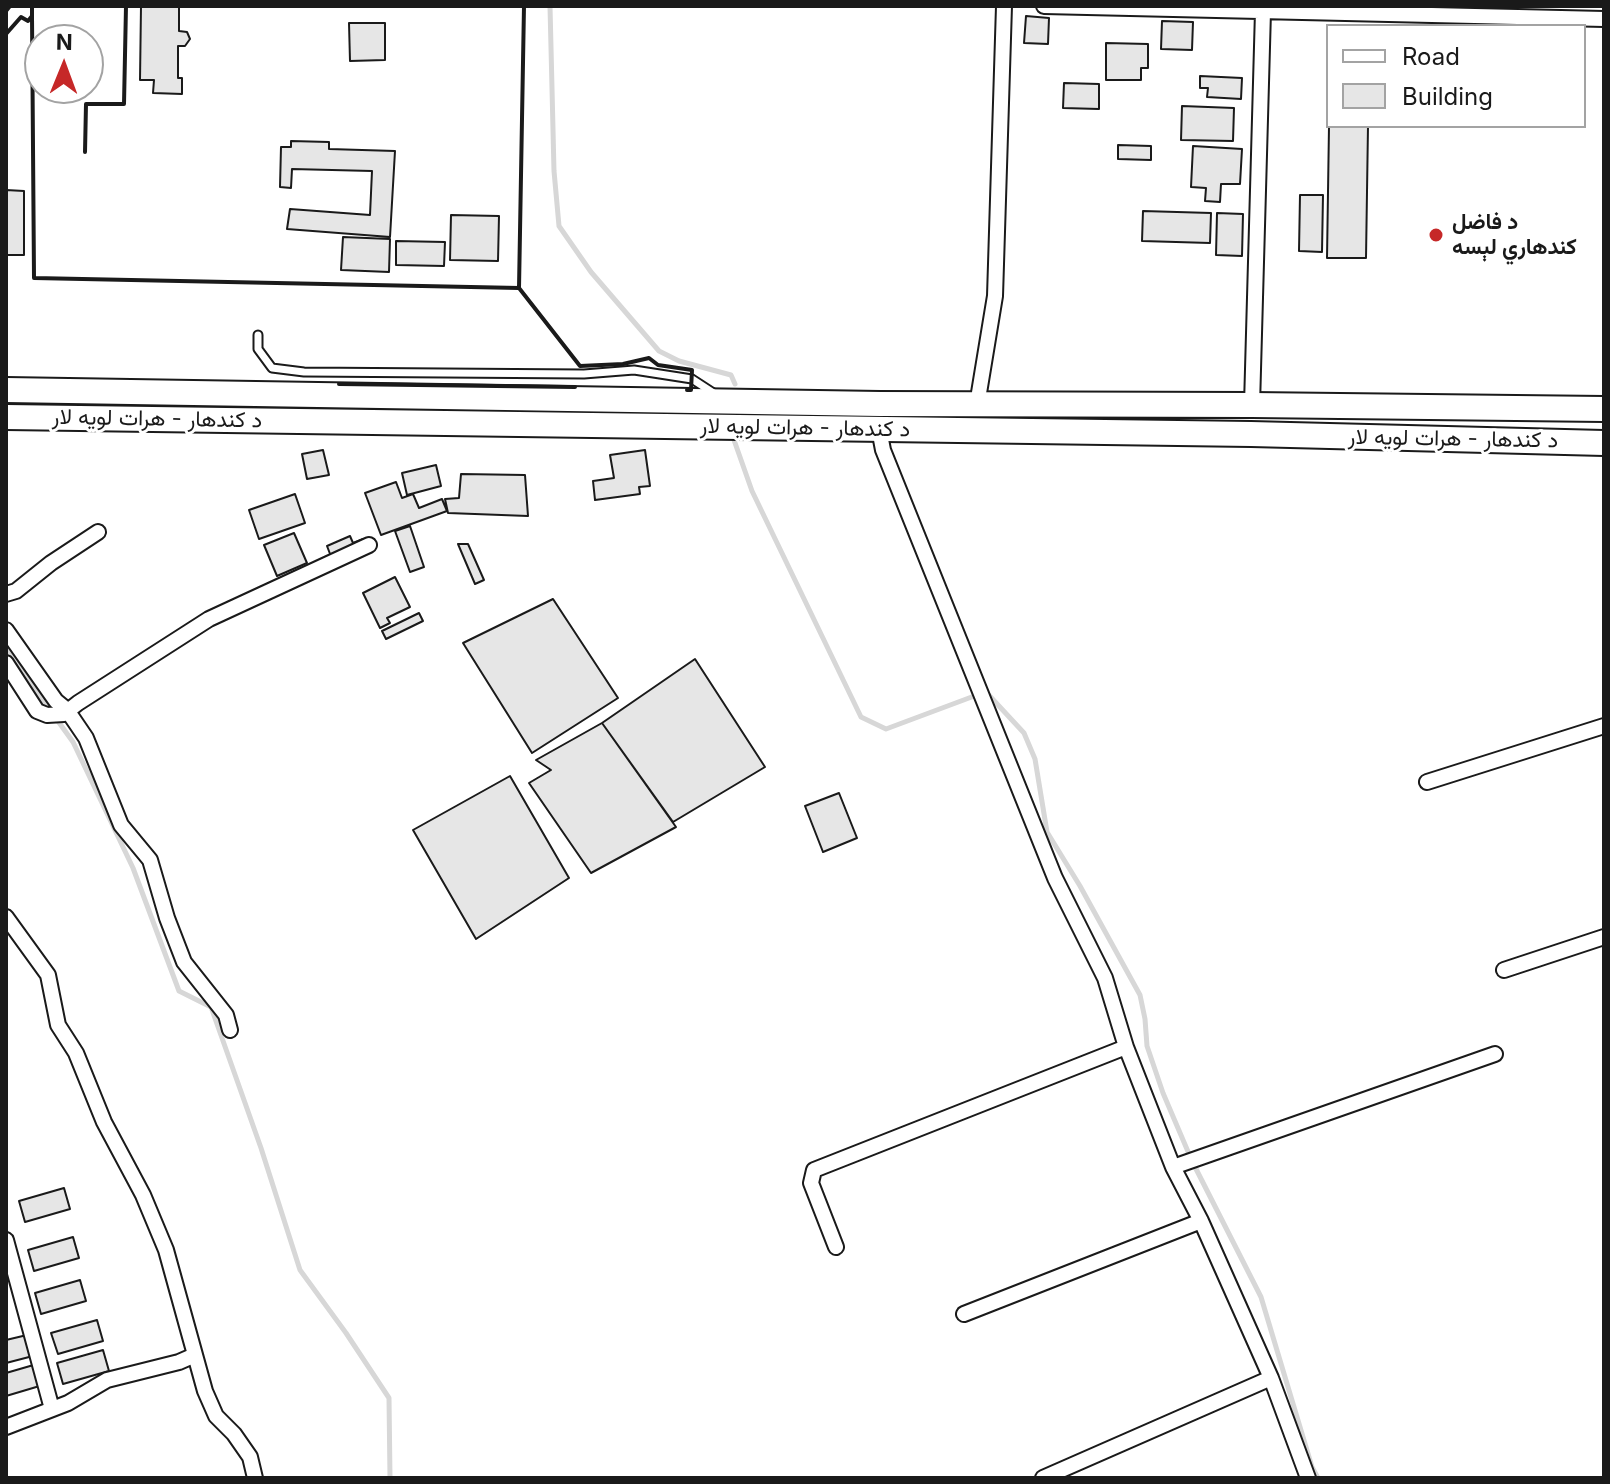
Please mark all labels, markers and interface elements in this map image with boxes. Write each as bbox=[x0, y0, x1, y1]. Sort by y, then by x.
north arrow bbox=[24, 24, 104, 104]
legend bbox=[1326, 24, 1586, 128]
text: N bbox=[56, 29, 73, 55]
text: Road bbox=[1402, 42, 1460, 71]
text: Building bbox=[1402, 82, 1493, 111]
place label: د فاضل کندهاري لېسه bbox=[1452, 209, 1577, 260]
marker: د فاضل کندهاري لېسه bbox=[1427, 226, 1445, 244]
street label: د کندهار - هرات لويه لار bbox=[52, 404, 262, 434]
street label: د کندهار - هرات لويه لار bbox=[700, 413, 910, 443]
street label: د کندهار - هرات لويه لار bbox=[1348, 424, 1558, 454]

